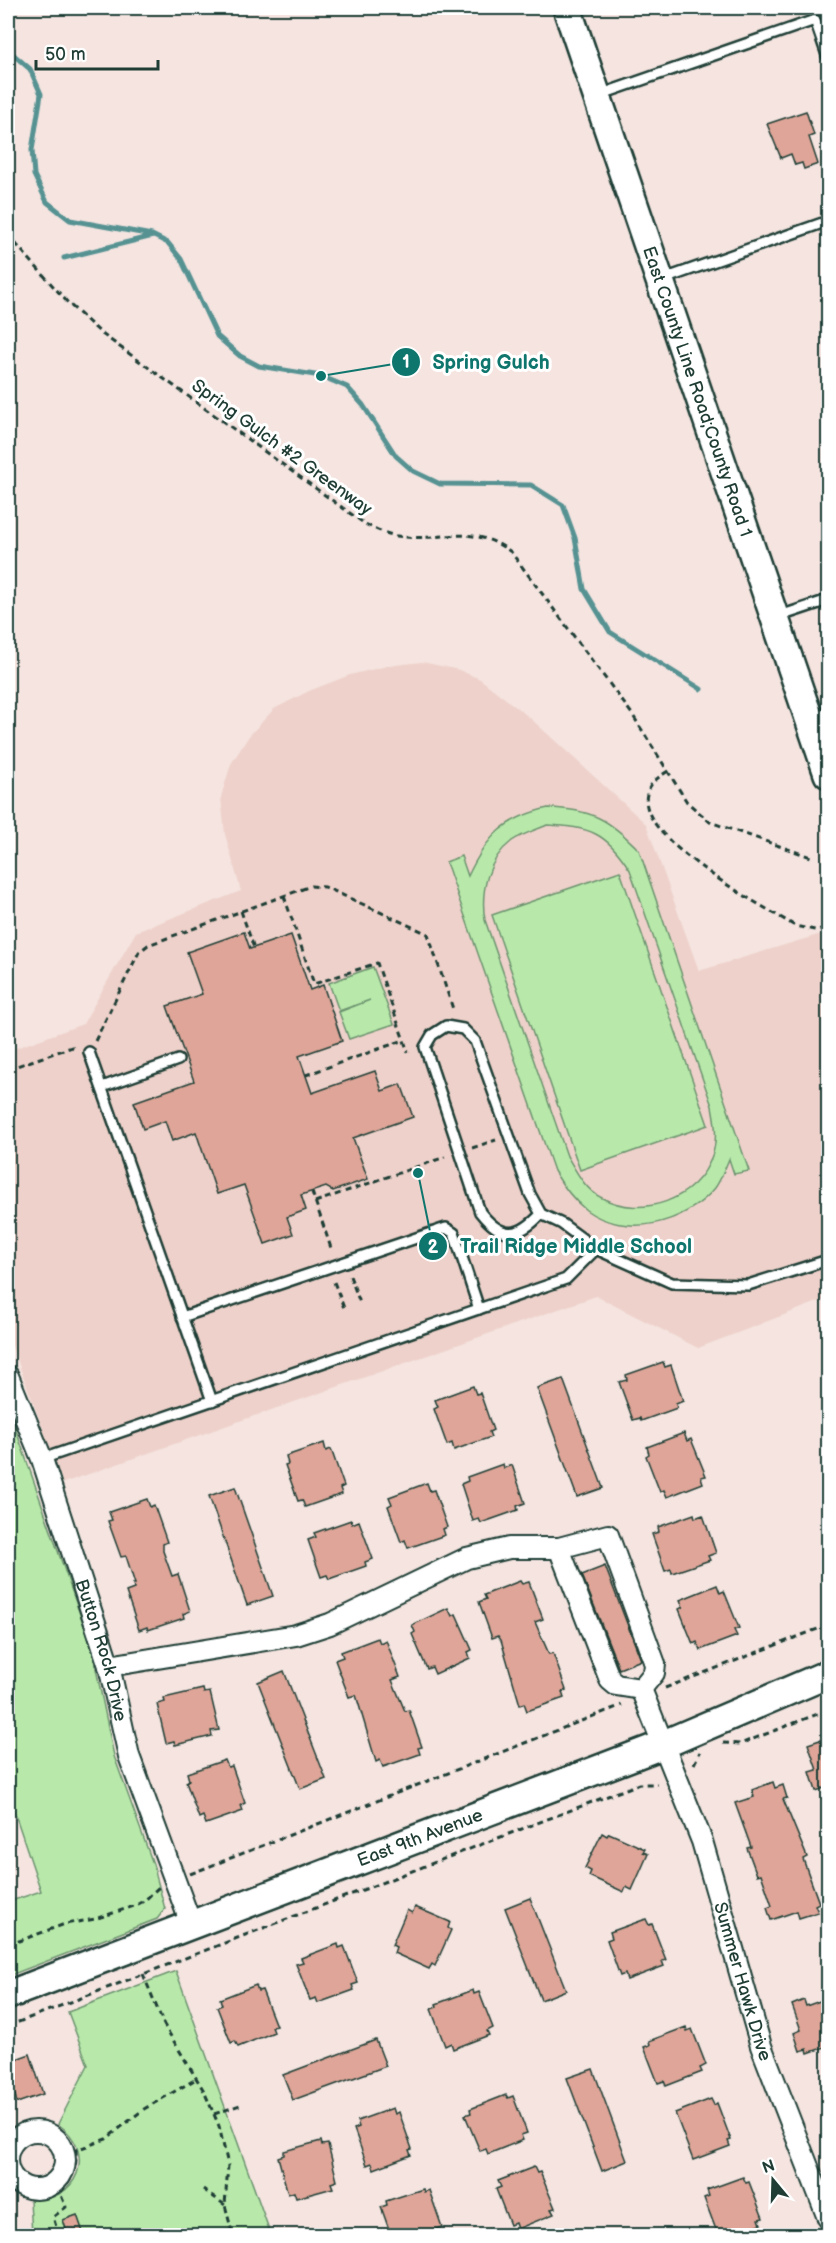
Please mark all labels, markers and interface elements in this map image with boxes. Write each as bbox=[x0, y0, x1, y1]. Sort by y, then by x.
scale bar bbox=[36, 33, 158, 71]
text: 50 m bbox=[45, 44, 86, 65]
street label: East County Line Road;County Road 1 bbox=[638, 244, 756, 539]
callout: Spring Gulch bbox=[391, 343, 562, 381]
text: Spring Gulch bbox=[432, 351, 550, 375]
text: 1 bbox=[402, 352, 410, 373]
street label: Spring Gulch #2 Greenway bbox=[188, 375, 377, 520]
callout: Trail Ridge Middle School bbox=[418, 1227, 704, 1265]
text: Trail Ridge Middle School bbox=[460, 1235, 692, 1259]
text: 2 bbox=[428, 1237, 439, 1258]
street label: Button Rock Drive bbox=[71, 1577, 131, 1724]
street label: East 9th Avenue bbox=[354, 1804, 486, 1871]
street label: Summer Hawk Drive bbox=[709, 1900, 776, 2064]
north arrow bbox=[743, 2150, 803, 2210]
text: N bbox=[760, 2156, 777, 2178]

